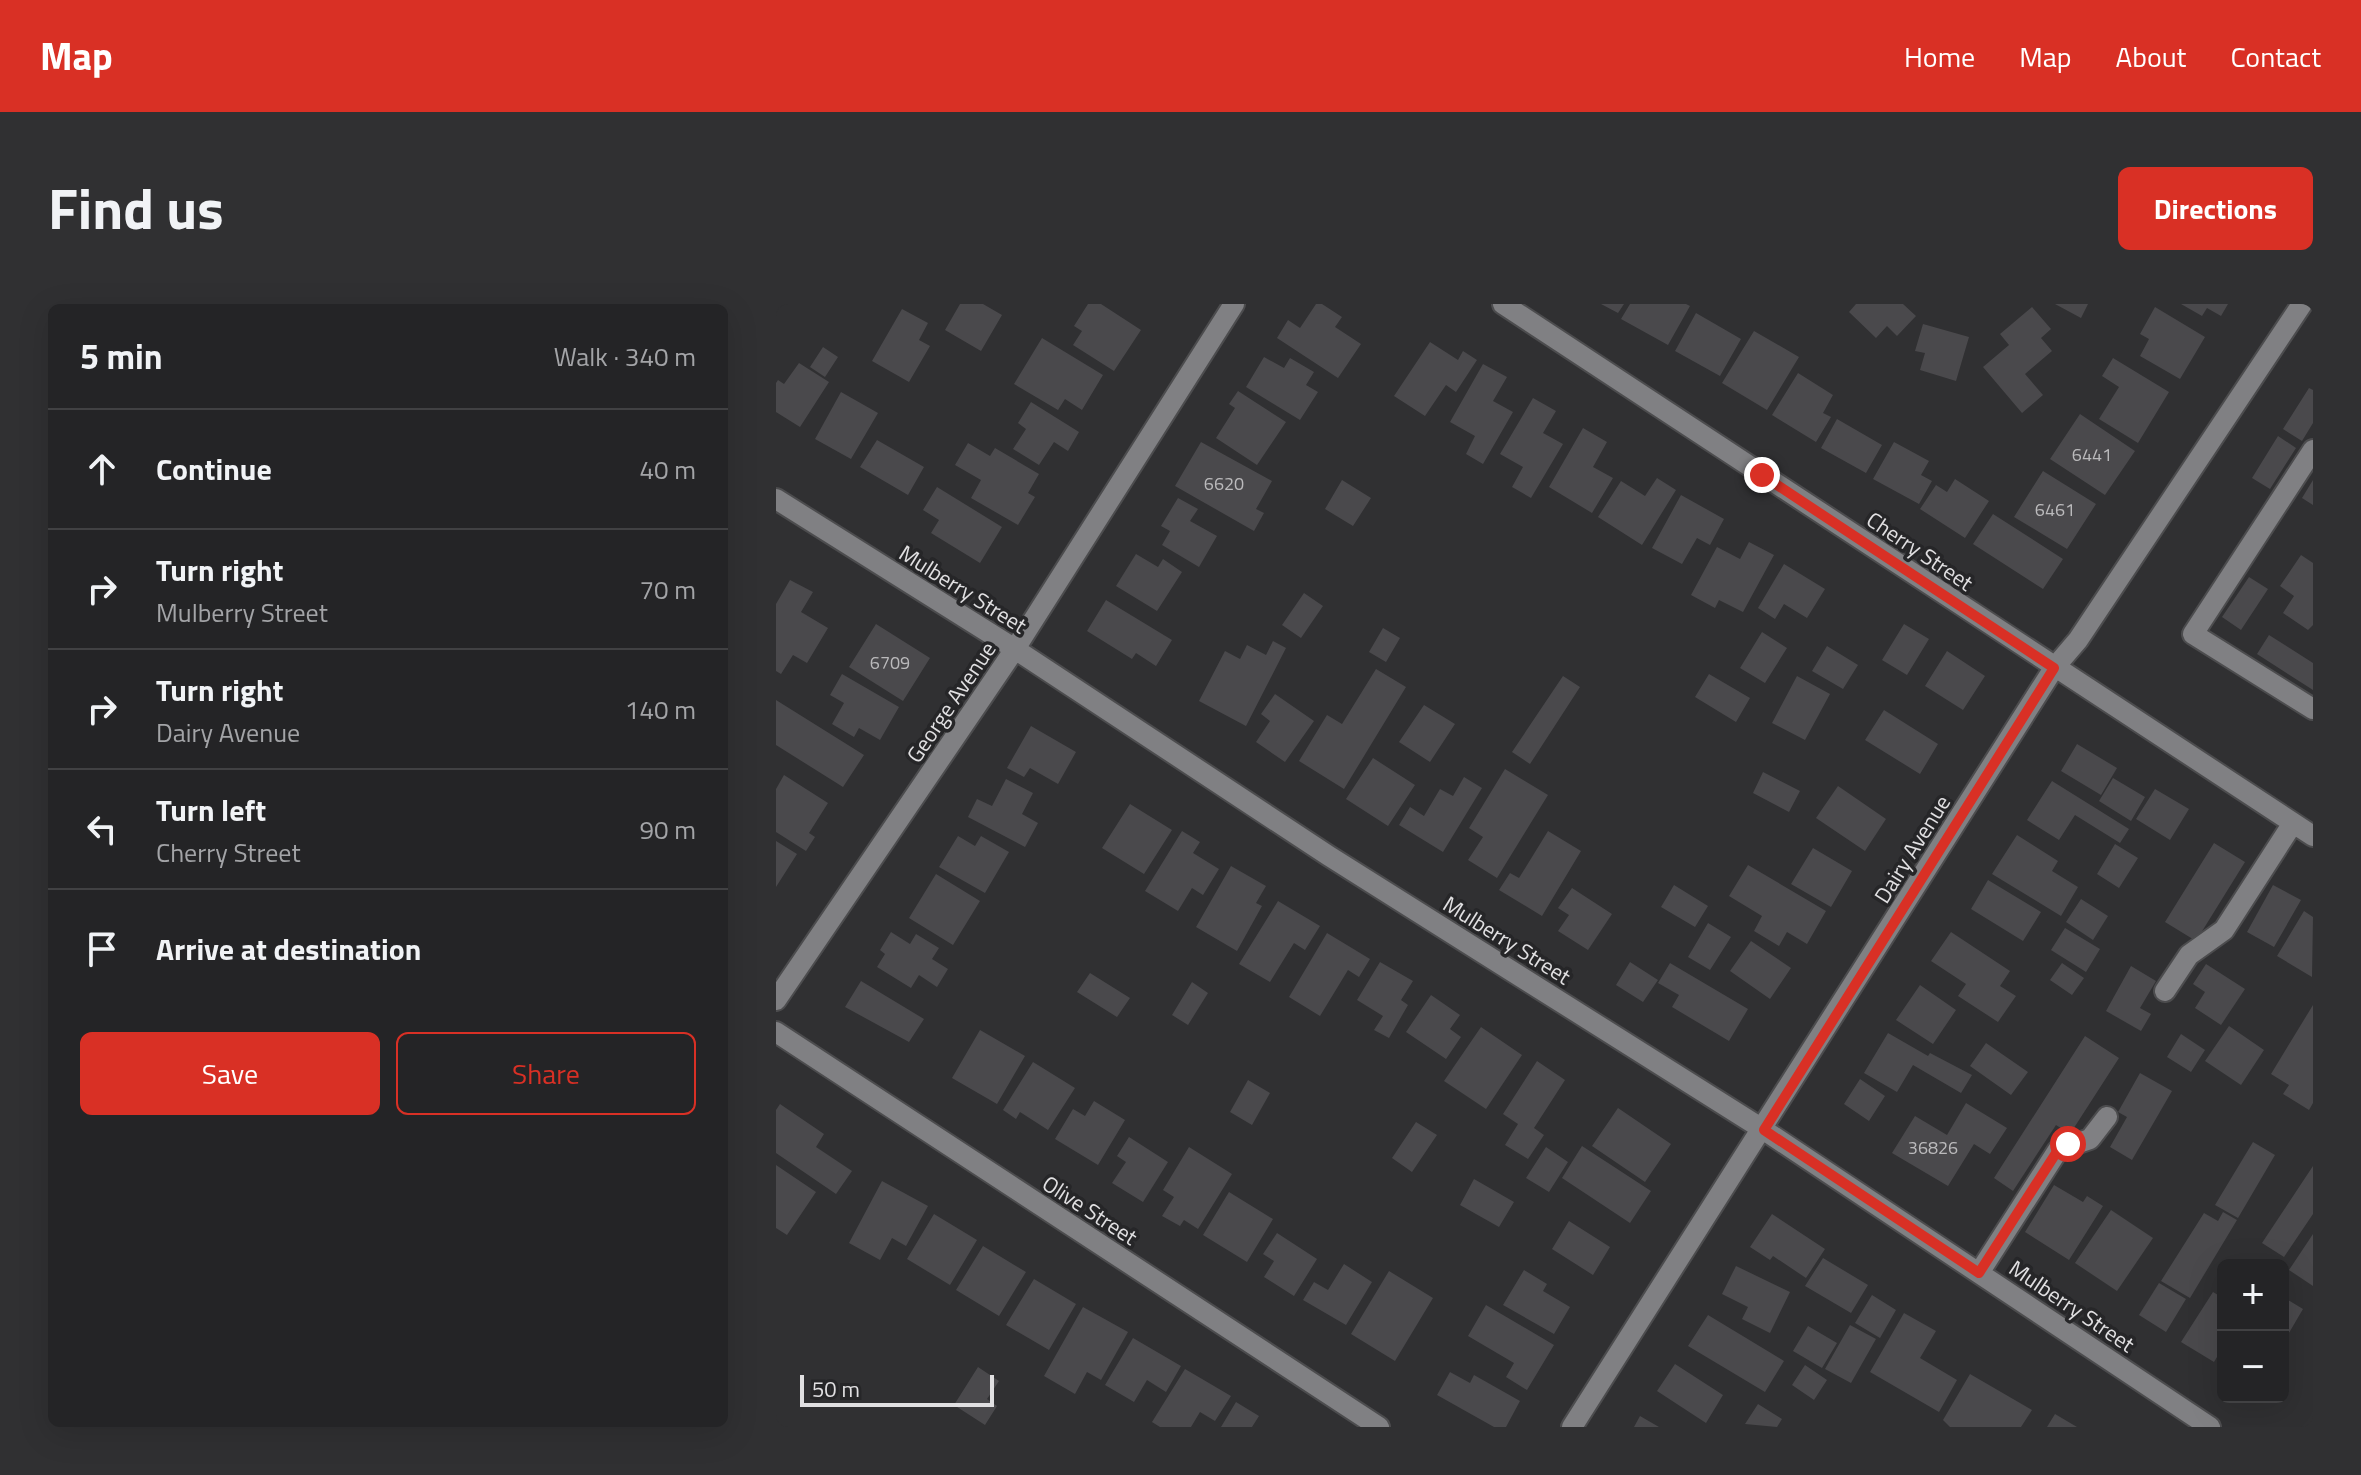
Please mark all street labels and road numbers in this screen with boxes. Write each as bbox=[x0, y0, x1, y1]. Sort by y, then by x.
street label: Cherry Street bbox=[1860, 503, 1980, 599]
street label: Mulberry Street bbox=[892, 536, 1034, 642]
street label: George Avenue bbox=[898, 635, 1004, 769]
street label: Dairy Avenue bbox=[1865, 788, 1959, 910]
street label: Mulberry Street bbox=[1436, 887, 1578, 993]
street label: Olive Street bbox=[1036, 1166, 1145, 1254]
street label: Mulberry Street bbox=[2002, 1251, 2142, 1361]

